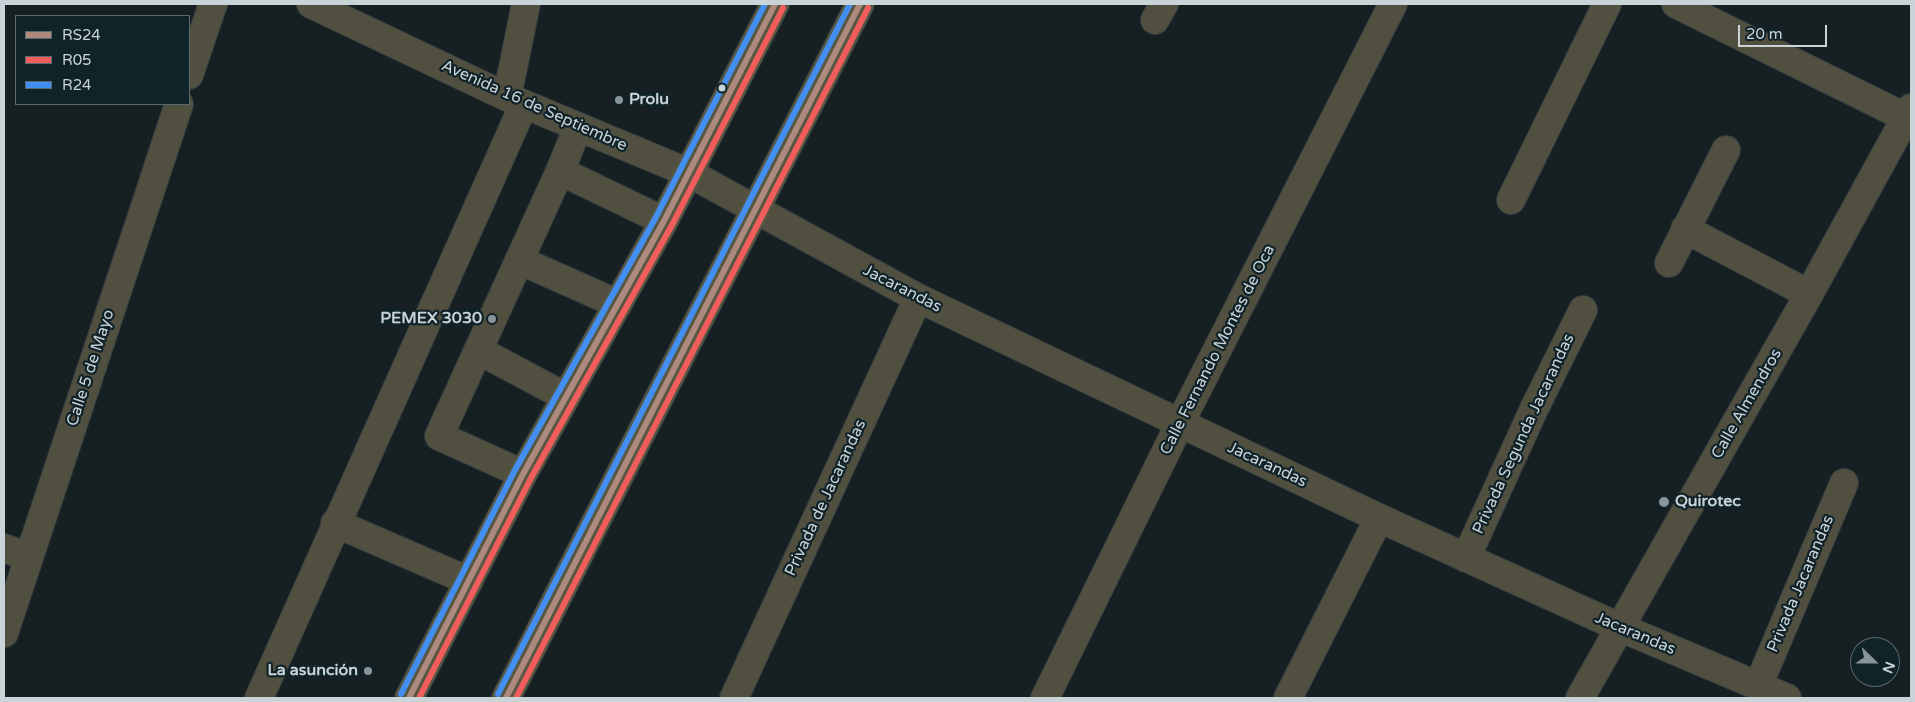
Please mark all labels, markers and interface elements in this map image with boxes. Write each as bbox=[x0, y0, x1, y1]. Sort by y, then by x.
legend bbox=[15, 15, 190, 105]
scale bar bbox=[1740, 15, 1829, 47]
text: 20 m bbox=[1746, 25, 1783, 43]
text: RS24 bbox=[62, 26, 101, 44]
text: R05 bbox=[62, 51, 92, 69]
street label: Avenida 16 de Septiembre bbox=[438, 56, 630, 156]
text: R24 bbox=[62, 76, 92, 94]
unlabelled marker bbox=[717, 83, 727, 93]
place label: Prolu bbox=[629, 90, 669, 110]
marker: Prolu bbox=[613, 94, 625, 106]
street label: Calle Fernando Montes de Oca bbox=[1157, 242, 1279, 458]
street label: Jacarandas bbox=[860, 261, 944, 317]
street label: Calle 5 de Mayo bbox=[63, 307, 119, 429]
place label: PEMEX 3030 bbox=[380, 309, 482, 329]
marker: PEMEX 3030 bbox=[486, 313, 498, 325]
street label: Privada Segunda Jacarandas bbox=[1469, 331, 1579, 537]
street label: Calle Almendros bbox=[1708, 346, 1786, 462]
street label: Privada de Jacarandas bbox=[781, 417, 871, 579]
street label: Jacarandas bbox=[1224, 438, 1310, 492]
place label: Quirotec bbox=[1675, 492, 1741, 512]
marker: Quirotec bbox=[1657, 495, 1671, 509]
street label: Privada Jacarandas bbox=[1763, 513, 1839, 655]
street label: Jacarandas bbox=[1592, 608, 1678, 660]
north arrow bbox=[1850, 637, 1900, 687]
text: N bbox=[1878, 659, 1898, 676]
place label: La asunción bbox=[267, 661, 358, 681]
marker: La asunción bbox=[362, 665, 374, 677]

